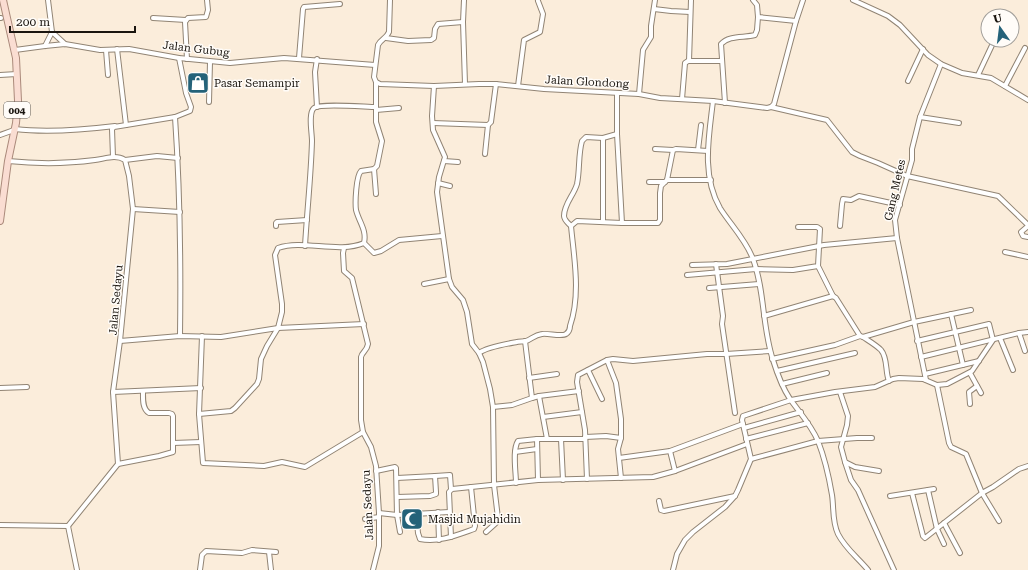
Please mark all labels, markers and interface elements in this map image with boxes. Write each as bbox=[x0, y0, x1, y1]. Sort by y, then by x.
scale bar bbox=[10, 8, 135, 34]
north arrow bbox=[980, 8, 1020, 48]
text: U bbox=[992, 11, 1004, 26]
text: 200 m bbox=[16, 15, 50, 29]
street label: Jalan Gubug bbox=[162, 38, 231, 60]
shop icon: Pasar Semampir bbox=[185, 70, 211, 96]
street label: Jalan Glondong bbox=[545, 73, 630, 91]
place label: Pasar Semampir bbox=[214, 77, 300, 90]
road number: 004 bbox=[4, 102, 30, 118]
street label: Gang Metes bbox=[882, 158, 908, 222]
street label: Jalan Sedayu bbox=[106, 264, 126, 336]
street label: Jalan Sedayu bbox=[360, 469, 376, 541]
mosque icon: Masjid Mujahidin bbox=[399, 506, 425, 532]
place label: Masjid Mujahidin bbox=[428, 513, 521, 526]

